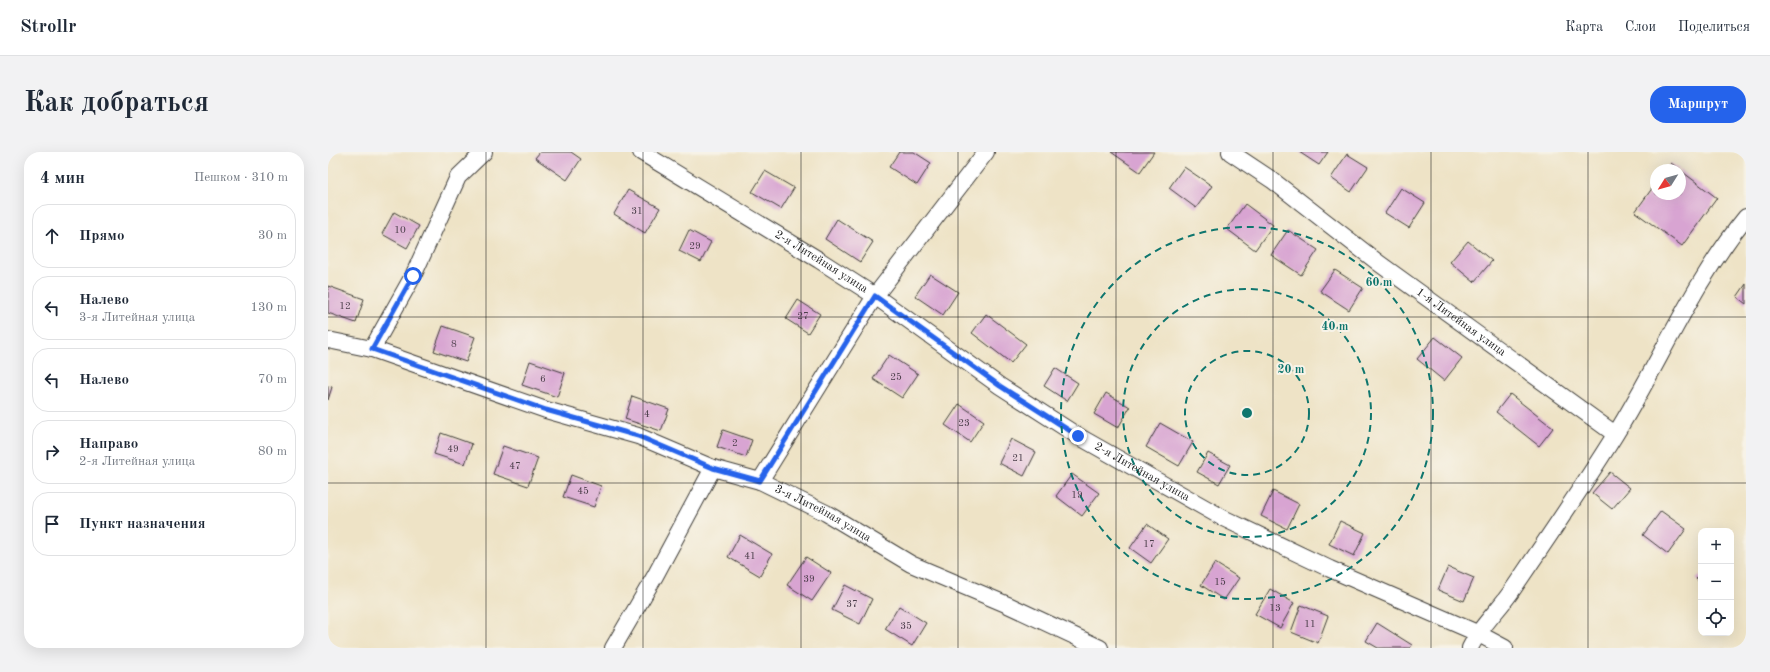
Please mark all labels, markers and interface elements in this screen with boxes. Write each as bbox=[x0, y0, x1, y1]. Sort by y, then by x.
text: Strollr bbox=[20, 18, 76, 37]
text: Карта bbox=[1565, 20, 1603, 34]
text: Слои bbox=[1625, 20, 1656, 34]
text: Поделиться bbox=[1678, 20, 1750, 34]
button: Маршрут bbox=[1650, 86, 1746, 123]
text: Как добраться bbox=[24, 90, 209, 118]
north arrow bbox=[1650, 164, 1686, 200]
text: 4 мин bbox=[40, 170, 85, 187]
text: Пешком · 310 m bbox=[194, 171, 288, 184]
house number: 31 bbox=[631, 206, 643, 216]
icon: ahead bbox=[41, 225, 63, 247]
house number: 10 bbox=[394, 225, 406, 235]
street label: 2-я Литейная улица bbox=[772, 228, 870, 296]
text: Прямо bbox=[79, 229, 125, 244]
text: 30 m bbox=[258, 229, 287, 242]
house number: 29 bbox=[689, 241, 701, 251]
route start bbox=[404, 267, 422, 285]
text: 60 m bbox=[1366, 277, 1393, 289]
street label: 1-я Литейная улица bbox=[1414, 286, 1508, 359]
text: Налево bbox=[79, 293, 129, 308]
icon: left bbox=[41, 297, 63, 319]
text: 130 m bbox=[250, 301, 287, 314]
house number: 12 bbox=[339, 301, 351, 311]
text: 3-я Литейная улица bbox=[79, 311, 195, 324]
house number: 27 bbox=[797, 311, 809, 321]
text: 40 m bbox=[1322, 321, 1349, 333]
house number: 8 bbox=[451, 339, 457, 349]
text: 20 m bbox=[1278, 364, 1305, 376]
icon: left bbox=[41, 369, 63, 391]
house number: 25 bbox=[890, 372, 902, 382]
text: Налево bbox=[79, 373, 129, 388]
text: 70 m bbox=[258, 373, 287, 386]
house number: 6 bbox=[540, 374, 546, 384]
centre of rings bbox=[1240, 406, 1254, 420]
house number: 4 bbox=[644, 409, 650, 419]
house number: 23 bbox=[958, 418, 970, 428]
route end bbox=[1069, 427, 1087, 445]
text: Направо bbox=[79, 437, 138, 452]
house number: 2 bbox=[732, 438, 738, 448]
icon: right bbox=[41, 441, 63, 463]
street label: 2-я Литейная улица bbox=[1092, 441, 1192, 504]
house number: 49 bbox=[447, 444, 459, 454]
text: 80 m bbox=[258, 445, 287, 458]
house number: 21 bbox=[1012, 453, 1024, 463]
text: 2-я Литейная улица bbox=[79, 455, 195, 468]
house number: 47 bbox=[509, 461, 521, 471]
street label: 3-я Литейная улица bbox=[773, 483, 873, 544]
house number: 45 bbox=[577, 486, 589, 496]
house number: 19 bbox=[1071, 490, 1083, 500]
icon: arrive bbox=[41, 513, 63, 535]
text: Пункт назначения bbox=[79, 517, 206, 532]
map controls bbox=[1698, 528, 1734, 636]
button: + bbox=[1698, 528, 1734, 564]
house number: 17 bbox=[1143, 539, 1155, 549]
house number: 41 bbox=[744, 551, 756, 561]
button: − bbox=[1698, 564, 1734, 600]
house number: 39 bbox=[803, 574, 815, 584]
house number: 15 bbox=[1214, 577, 1226, 587]
house number: 37 bbox=[846, 599, 858, 609]
button: locate bbox=[1698, 600, 1734, 636]
house number: 13 bbox=[1269, 603, 1281, 613]
house number: 11 bbox=[1304, 619, 1316, 629]
house number: 35 bbox=[900, 621, 912, 631]

